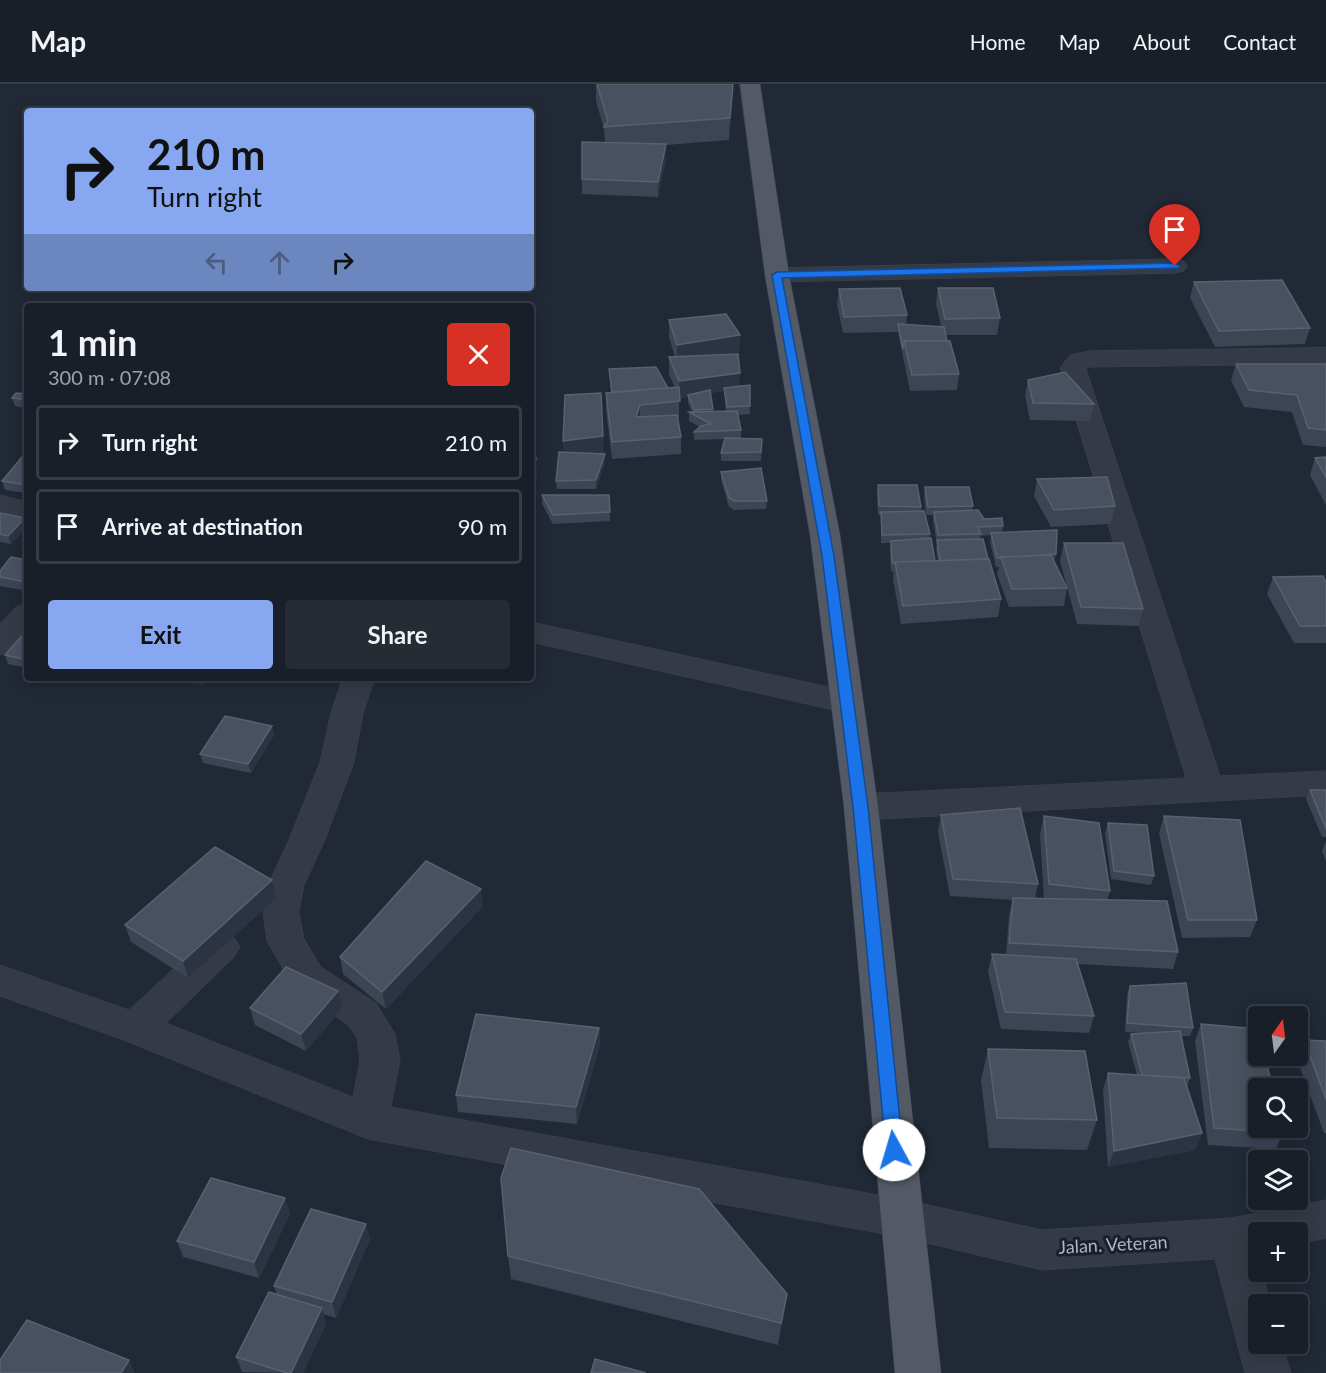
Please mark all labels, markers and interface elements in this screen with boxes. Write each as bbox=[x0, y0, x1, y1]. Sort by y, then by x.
text: Map bbox=[30, 24, 86, 58]
text: Home bbox=[970, 29, 1026, 54]
text: Map bbox=[1059, 29, 1100, 54]
text: About bbox=[1133, 29, 1190, 54]
text: Contact bbox=[1223, 29, 1296, 54]
text: 210 m bbox=[147, 129, 265, 179]
icon: right bbox=[48, 132, 126, 210]
text: Turn right bbox=[147, 180, 262, 213]
pin bbox=[1149, 204, 1200, 266]
icon: arrive bbox=[1158, 213, 1191, 246]
icon: left bbox=[200, 246, 233, 279]
icon: ahead bbox=[263, 246, 296, 279]
icon: right bbox=[326, 246, 359, 279]
text: 1 min bbox=[48, 320, 137, 364]
button: close bbox=[447, 323, 510, 386]
text: 300 m · 07:08 bbox=[48, 365, 171, 389]
icon: right bbox=[51, 426, 84, 459]
text: Turn right bbox=[102, 429, 197, 456]
text: 210 m bbox=[445, 429, 507, 456]
icon: arrive bbox=[51, 510, 84, 543]
text: Arrive at destination bbox=[102, 513, 303, 540]
text: 90 m bbox=[458, 513, 507, 540]
button: Exit bbox=[48, 600, 273, 669]
button: Share bbox=[285, 600, 510, 669]
north arrow bbox=[1248, 1006, 1308, 1066]
map controls bbox=[1248, 1006, 1308, 1354]
button: search bbox=[1248, 1078, 1308, 1138]
position arrow bbox=[862, 1118, 926, 1182]
button: layers bbox=[1248, 1150, 1308, 1210]
button: + bbox=[1248, 1222, 1308, 1282]
street label: Jalan. Veteran bbox=[1058, 1230, 1168, 1258]
button: − bbox=[1248, 1294, 1308, 1354]

